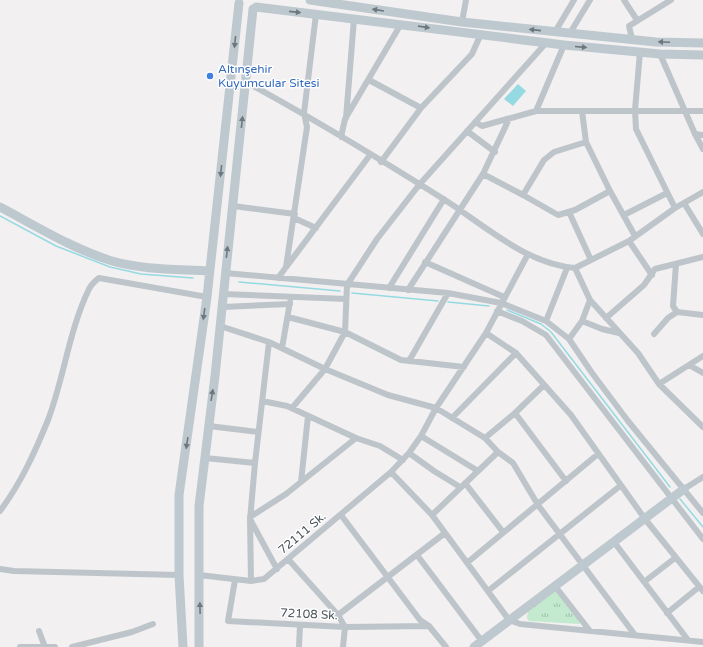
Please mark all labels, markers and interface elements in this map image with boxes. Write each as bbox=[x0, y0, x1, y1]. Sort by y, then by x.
one-way arrow bbox=[372, 7, 384, 13]
one-way arrow bbox=[289, 9, 301, 15]
one-way arrow bbox=[418, 24, 430, 30]
one-way arrow bbox=[529, 26, 541, 33]
one-way arrow bbox=[232, 36, 238, 48]
one-way arrow bbox=[657, 39, 670, 45]
one-way arrow bbox=[575, 43, 587, 50]
place label: Altınşehir Kuyumcular Sitesi bbox=[218, 62, 320, 90]
marker: Altınşehir Kuyumcular Sitesi bbox=[205, 71, 215, 81]
one-way arrow bbox=[239, 116, 245, 128]
one-way arrow bbox=[217, 165, 224, 177]
one-way arrow bbox=[224, 246, 231, 258]
one-way arrow bbox=[201, 308, 207, 320]
one-way arrow bbox=[209, 389, 215, 401]
one-way arrow bbox=[184, 437, 190, 449]
street label: 72111 Sk. bbox=[275, 509, 329, 557]
one-way arrow bbox=[196, 602, 203, 614]
street label: 72108 Sk. bbox=[280, 605, 338, 623]

